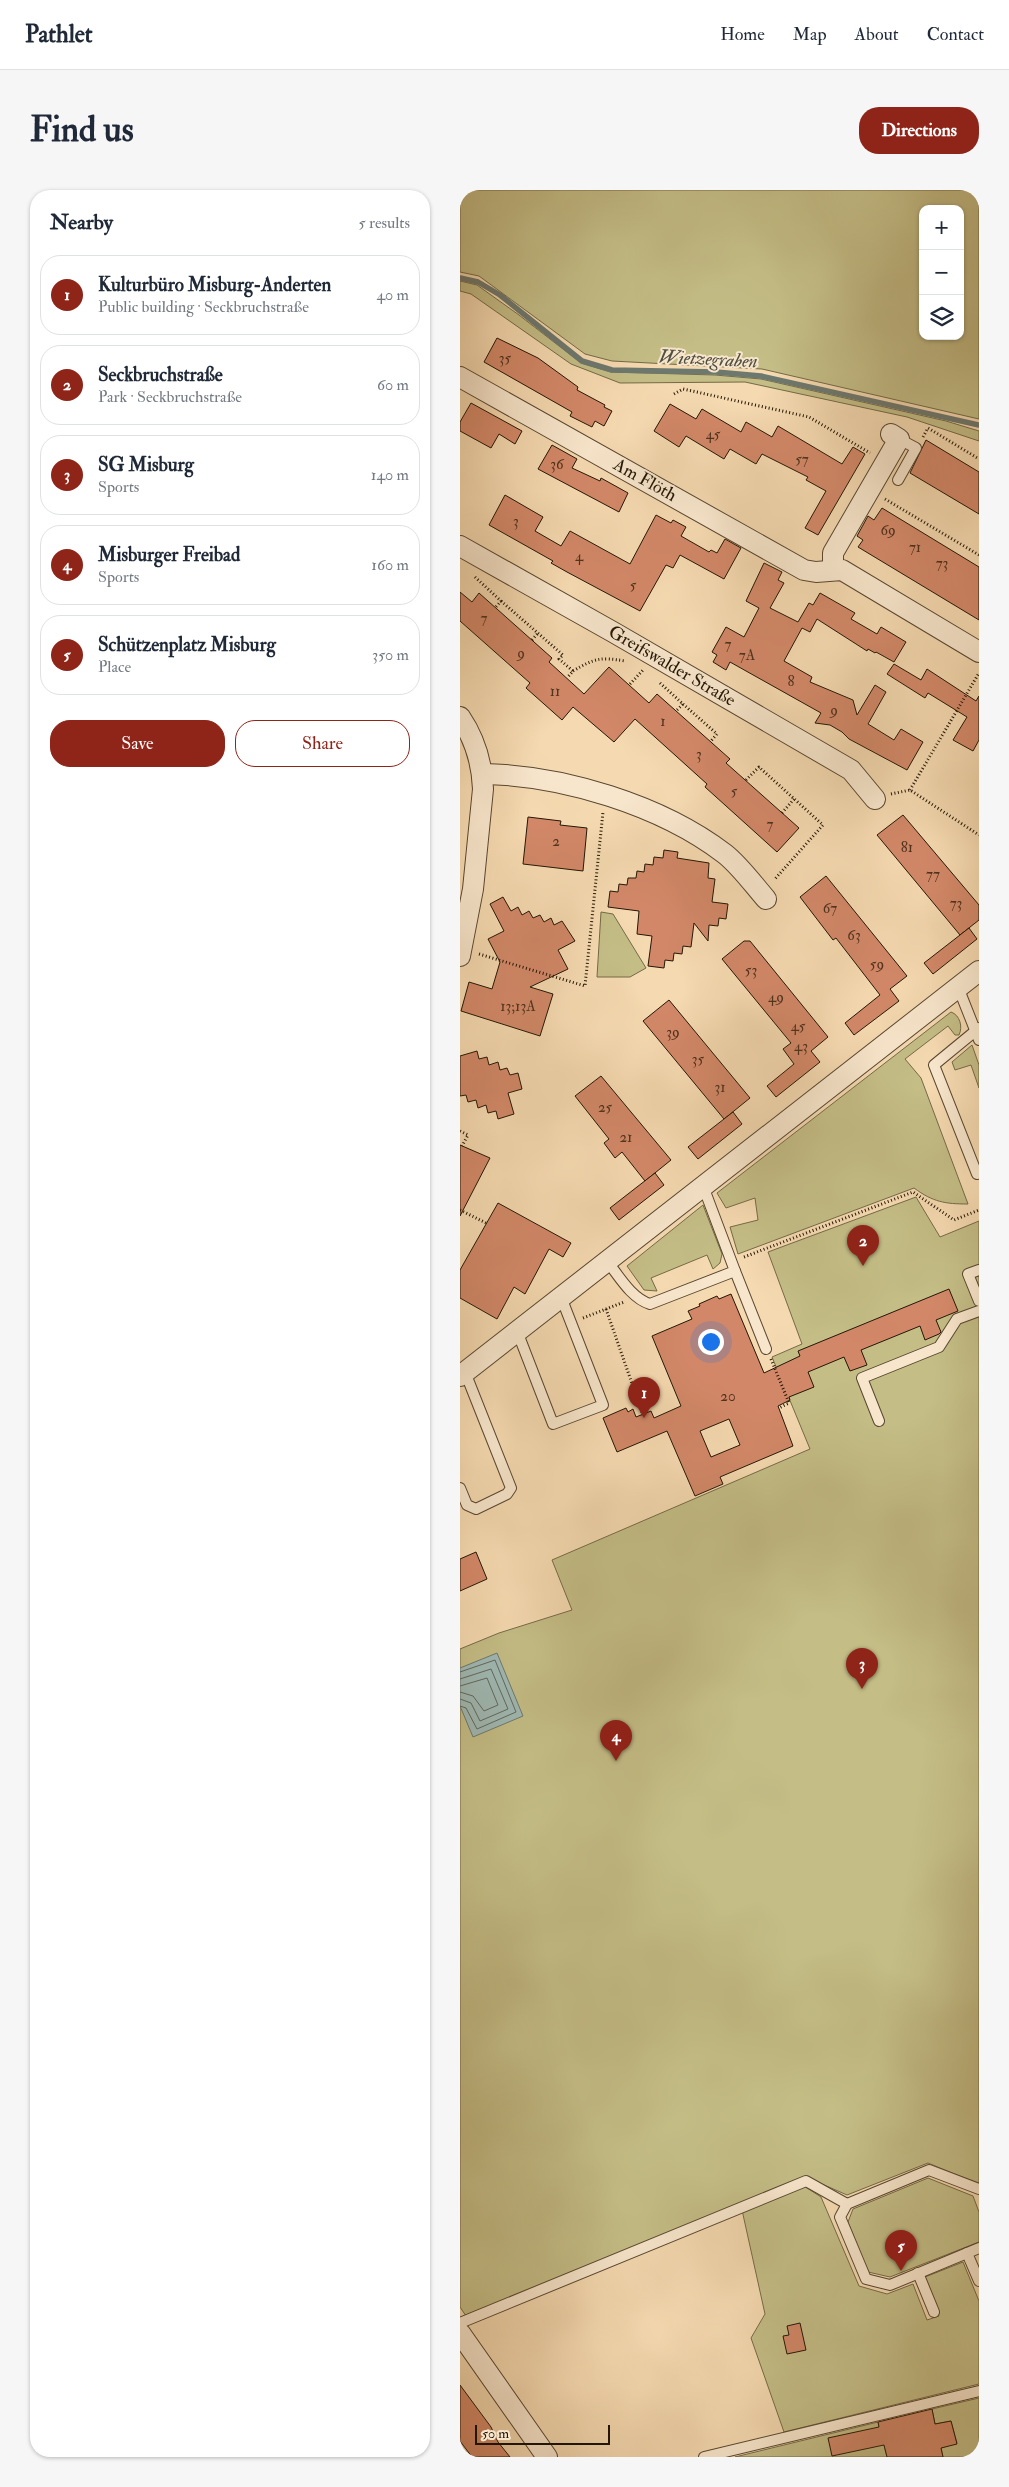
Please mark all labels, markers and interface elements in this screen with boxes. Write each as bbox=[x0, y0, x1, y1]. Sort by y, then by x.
text: Pathlet bbox=[25, 19, 93, 50]
text: Home bbox=[720, 23, 765, 46]
text: Map bbox=[793, 23, 827, 46]
text: About bbox=[855, 23, 899, 46]
text: Contact bbox=[927, 23, 984, 46]
button: Directions bbox=[859, 107, 979, 154]
text: Find us bbox=[30, 108, 134, 152]
map controls bbox=[919, 205, 964, 340]
button: + bbox=[919, 205, 964, 250]
text: Nearby bbox=[50, 209, 113, 236]
text: 5 results bbox=[359, 213, 410, 233]
button: − bbox=[919, 250, 964, 295]
text: Kulturbüro Misburg-Anderten bbox=[98, 273, 331, 297]
text: 1 bbox=[64, 285, 70, 305]
text: 40 m bbox=[376, 285, 409, 305]
button: layers bbox=[919, 295, 964, 340]
text: Public building · Seckbruchstraße bbox=[98, 297, 309, 317]
water label: Wietzegraben bbox=[658, 344, 758, 374]
house number: 35 bbox=[499, 349, 512, 368]
text: Seckbruchstraße bbox=[98, 363, 223, 387]
text: 2 bbox=[63, 375, 71, 395]
text: 60 m bbox=[377, 375, 409, 395]
text: Park · Seckbruchstraße bbox=[98, 387, 242, 407]
house number: 45 bbox=[706, 425, 721, 444]
house number: 57 bbox=[795, 450, 809, 469]
text: SG Misburg bbox=[98, 453, 194, 477]
street label: Am Flöth bbox=[608, 453, 681, 507]
house number: 36 bbox=[550, 455, 565, 474]
text: 3 bbox=[64, 465, 70, 485]
text: 140 m bbox=[371, 465, 409, 485]
text: Sports bbox=[98, 477, 139, 497]
house number: 3 bbox=[513, 512, 519, 531]
house number: 69 bbox=[880, 521, 896, 540]
house number: 71 bbox=[909, 538, 921, 557]
text: Misburger Freibad bbox=[98, 543, 240, 567]
house number: 4 bbox=[575, 547, 584, 566]
house number: 73 bbox=[936, 554, 948, 573]
text: 4 bbox=[63, 555, 71, 575]
text: 160 m bbox=[371, 555, 409, 575]
text: Sports bbox=[98, 567, 139, 587]
house number: 5 bbox=[630, 576, 637, 595]
house number: 7 bbox=[481, 609, 488, 628]
street label: Greifswalder Straße bbox=[604, 620, 740, 712]
text: Schützenplatz Misburg bbox=[98, 633, 276, 657]
house number: 7 bbox=[725, 635, 732, 654]
house number: 9 bbox=[516, 644, 525, 663]
text: 5 bbox=[63, 645, 71, 665]
text: 350 m bbox=[372, 645, 409, 665]
house number: 7A bbox=[739, 646, 756, 665]
text: Place bbox=[98, 657, 131, 677]
house number: 8 bbox=[787, 672, 795, 691]
house number: 11 bbox=[550, 682, 560, 701]
house number: 9 bbox=[829, 701, 838, 720]
house number: 1 bbox=[660, 712, 666, 731]
button: Save bbox=[50, 720, 225, 767]
button: Share bbox=[235, 720, 410, 767]
house number: 3 bbox=[696, 745, 702, 764]
house number: 5 bbox=[731, 782, 738, 801]
house number: 7 bbox=[767, 815, 774, 834]
house number: 2 bbox=[552, 832, 560, 851]
house number: 81 bbox=[901, 838, 913, 857]
house number: 77 bbox=[926, 865, 940, 884]
house number: 73 bbox=[950, 894, 962, 913]
house number: 67 bbox=[823, 899, 837, 918]
house number: 63 bbox=[847, 926, 861, 945]
house number: 59 bbox=[870, 955, 884, 974]
house number: 53 bbox=[745, 961, 757, 980]
house number: 49 bbox=[768, 988, 784, 1007]
house number: 13;13A bbox=[500, 997, 536, 1016]
house number: 45 bbox=[791, 1017, 806, 1036]
house number: 39 bbox=[666, 1023, 680, 1042]
house number: 43 bbox=[794, 1037, 808, 1056]
house number: 35 bbox=[692, 1050, 705, 1069]
house number: 31 bbox=[714, 1078, 726, 1097]
house number: 25 bbox=[598, 1098, 612, 1117]
house number: 21 bbox=[620, 1128, 632, 1147]
pin: 2 bbox=[847, 1225, 879, 1266]
your location bbox=[698, 1329, 724, 1355]
pin: 1 bbox=[628, 1377, 660, 1418]
house number: 20 bbox=[720, 1387, 736, 1406]
pin: 3 bbox=[846, 1648, 878, 1689]
pin: 4 bbox=[600, 1720, 632, 1761]
pin: 5 bbox=[885, 2230, 917, 2271]
scale bar bbox=[475, 2422, 610, 2445]
text: 50 m bbox=[482, 2425, 509, 2442]

